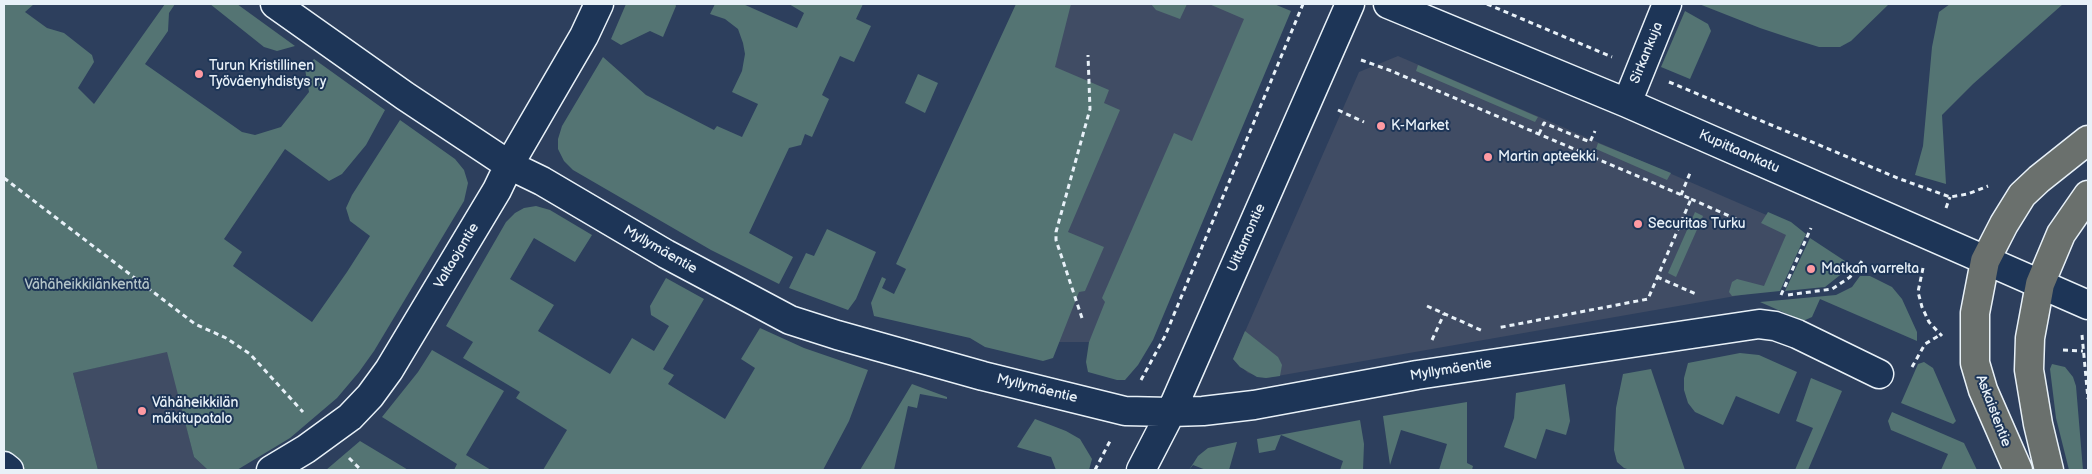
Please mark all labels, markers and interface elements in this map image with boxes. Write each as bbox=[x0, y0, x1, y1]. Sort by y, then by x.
street label: Sirkankuja bbox=[1627, 20, 1667, 86]
place label: Turun Kristillinen Työväenyhdistys ry bbox=[209, 58, 326, 90]
marker: Turun Kristillinen Työväenyhdistys ry bbox=[193, 68, 205, 80]
place label: K-Market bbox=[1391, 118, 1449, 134]
marker: K-Market bbox=[1375, 120, 1387, 132]
street label: Kupittaankatu bbox=[1696, 127, 1782, 177]
place label: Martin apteekki bbox=[1498, 149, 1596, 165]
marker: Martin apteekki bbox=[1482, 151, 1494, 163]
street label: Uittamontie bbox=[1224, 201, 1270, 275]
place label: Securitas Turku bbox=[1648, 216, 1746, 232]
marker: Securitas Turku bbox=[1632, 218, 1644, 230]
street label: Valtaojantie bbox=[431, 220, 483, 292]
street label: Myllymäentie bbox=[620, 222, 700, 278]
place label: Matkan varrelta bbox=[1821, 261, 1919, 277]
marker: Matkan varrelta bbox=[1805, 263, 1817, 275]
park label: Vähäheikkilänkenttä bbox=[24, 277, 150, 293]
street label: Myllymäentie bbox=[1409, 355, 1493, 385]
street label: Myllymäentie bbox=[995, 371, 1079, 407]
street label: Askaistentie bbox=[1972, 373, 2014, 449]
place label: Vähäheikkilän mäkitupatalo bbox=[152, 395, 238, 428]
marker: Vähäheikkilän mäkitupatalo bbox=[136, 405, 148, 417]

